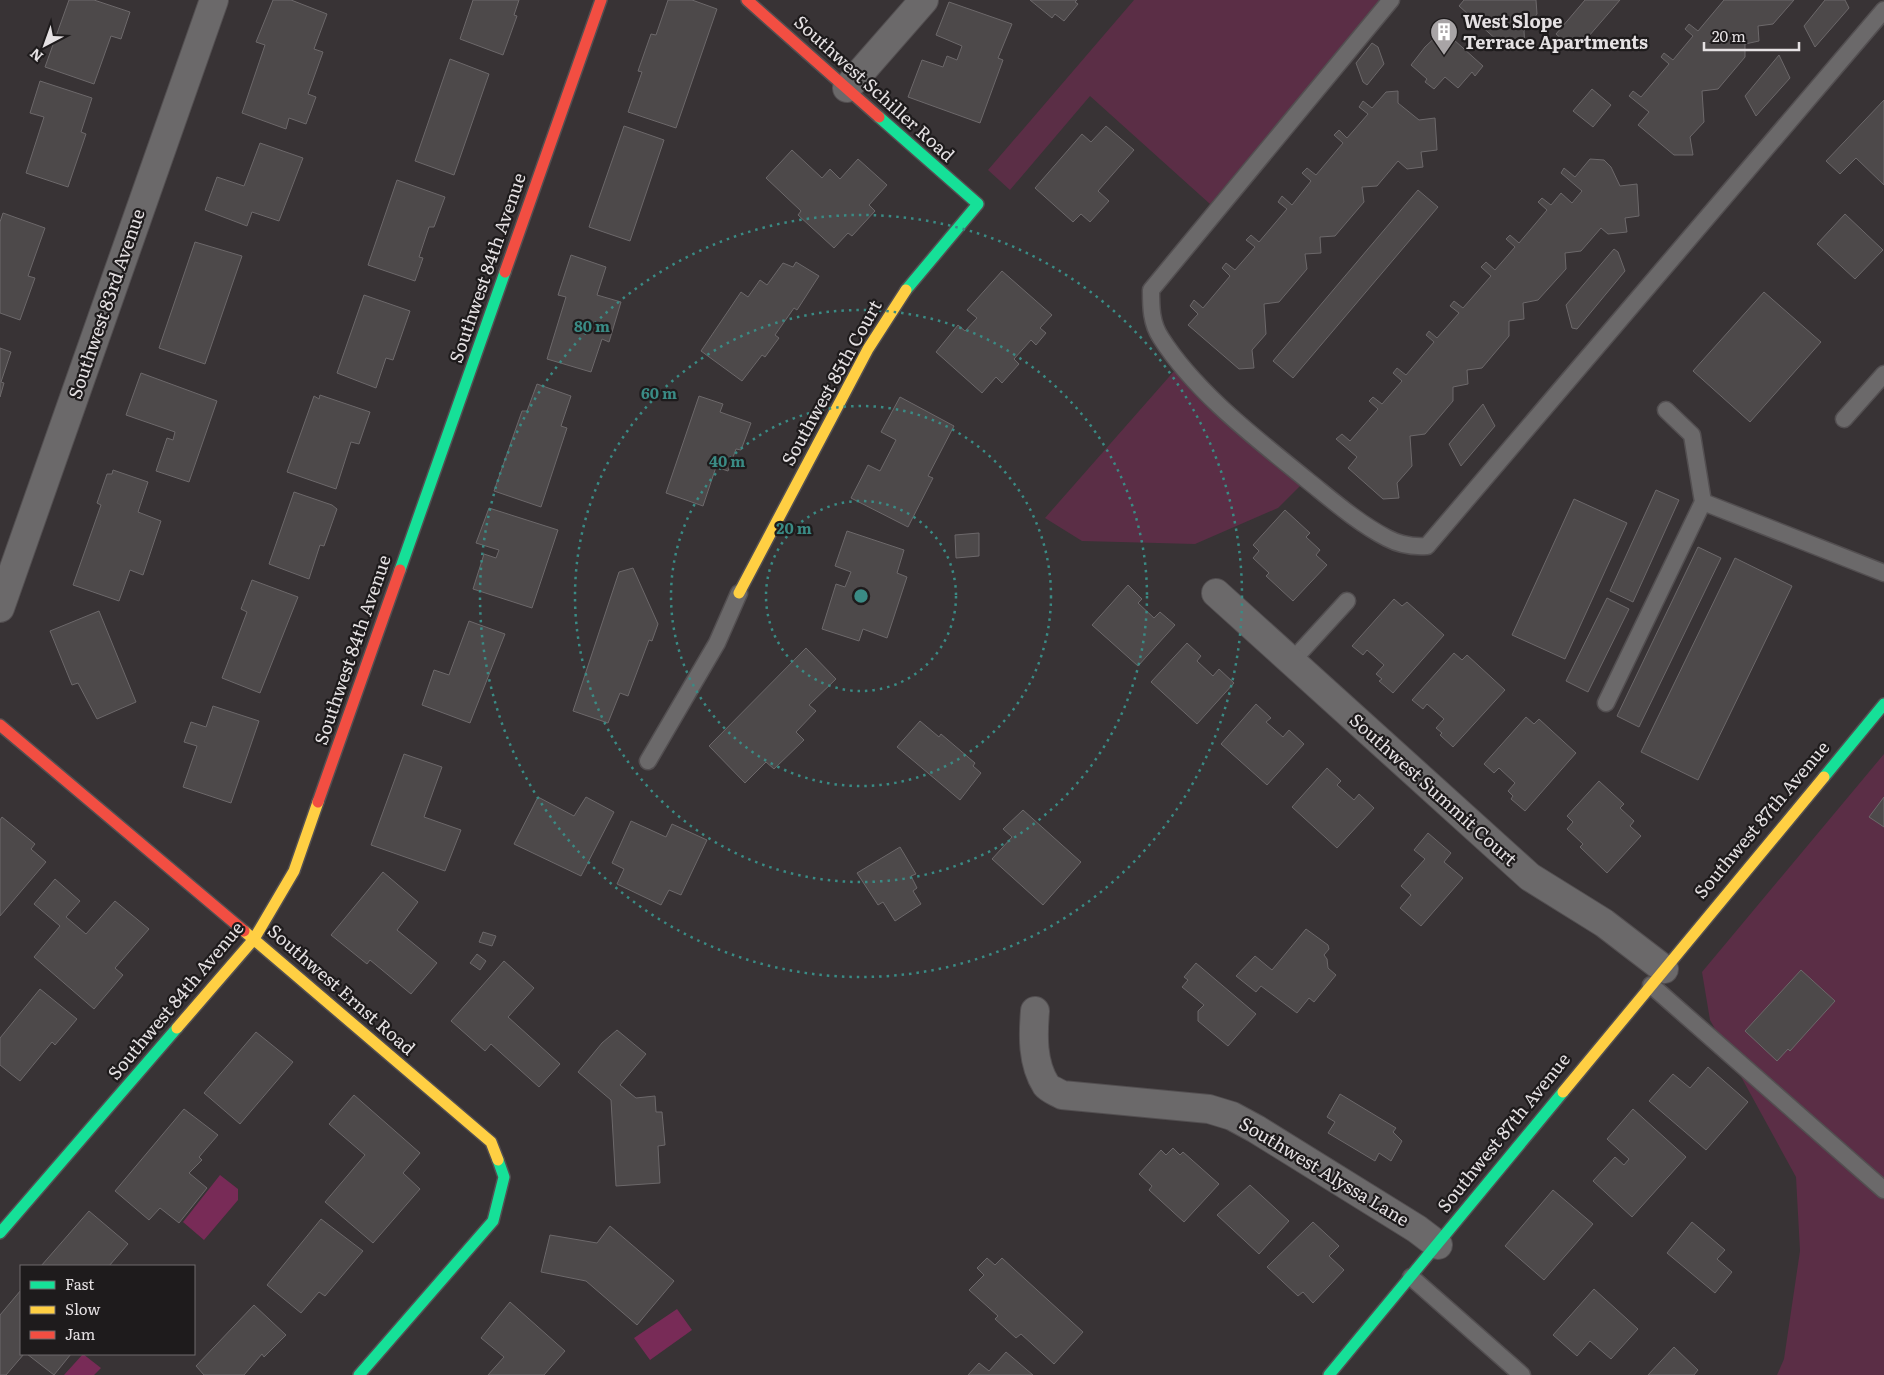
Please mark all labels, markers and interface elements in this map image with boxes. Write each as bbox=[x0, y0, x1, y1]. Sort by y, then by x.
place label: West Slope Terrace Apartments bbox=[1463, 7, 1648, 55]
street label: Southwest Schiller Road bbox=[789, 8, 961, 168]
building icon: West Slope Terrace Apartments bbox=[1429, 17, 1459, 56]
north arrow bbox=[20, 20, 70, 70]
scale bar bbox=[1704, 20, 1799, 52]
text: 20 m bbox=[1712, 24, 1746, 47]
text: N bbox=[25, 44, 47, 67]
street label: Southwest 84th Avenue bbox=[441, 169, 532, 366]
street label: Southwest 83rd Avenue bbox=[60, 205, 151, 402]
street label: Southwest 85th Court bbox=[774, 294, 888, 470]
text: 80 m bbox=[574, 314, 610, 337]
text: 60 m bbox=[641, 381, 677, 404]
text: 40 m bbox=[709, 449, 745, 472]
text: 20 m bbox=[776, 516, 812, 539]
street label: Southwest 84th Avenue bbox=[306, 551, 397, 748]
centre of rings bbox=[852, 587, 870, 605]
street label: Southwest Summit Court bbox=[1344, 706, 1524, 872]
street label: Southwest 87th Avenue bbox=[1687, 734, 1835, 904]
street label: Southwest 84th Avenue bbox=[100, 915, 249, 1085]
street label: Southwest Ernst Road bbox=[262, 917, 422, 1061]
street label: Southwest 87th Avenue bbox=[1430, 1046, 1576, 1218]
street label: Southwest Alyssa Lane bbox=[1235, 1109, 1415, 1232]
legend bbox=[20, 1265, 195, 1355]
text: Fast bbox=[65, 1272, 94, 1295]
text: Slow bbox=[65, 1297, 100, 1320]
text: Jam bbox=[65, 1322, 96, 1345]

